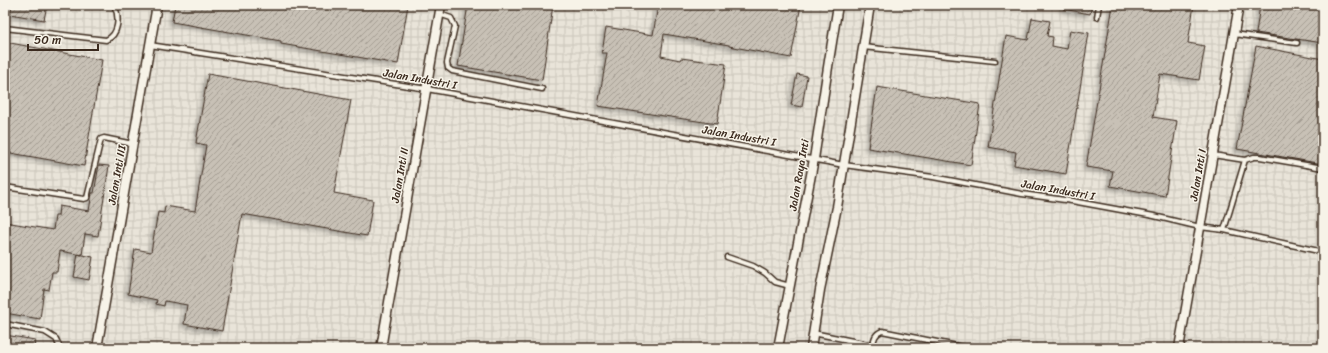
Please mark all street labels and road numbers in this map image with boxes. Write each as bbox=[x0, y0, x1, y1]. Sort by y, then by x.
street label: Jalan Industri I bbox=[381, 63, 459, 95]
street label: Jalan Industri I bbox=[700, 120, 778, 152]
street label: Jalan Raya Inti bbox=[783, 137, 815, 213]
street label: Jalan Inti III bbox=[102, 143, 132, 207]
street label: Jalan Inti II bbox=[386, 145, 414, 205]
street label: Jalan Inti I bbox=[1184, 147, 1212, 204]
street label: Jalan Industri I bbox=[1019, 174, 1097, 206]

